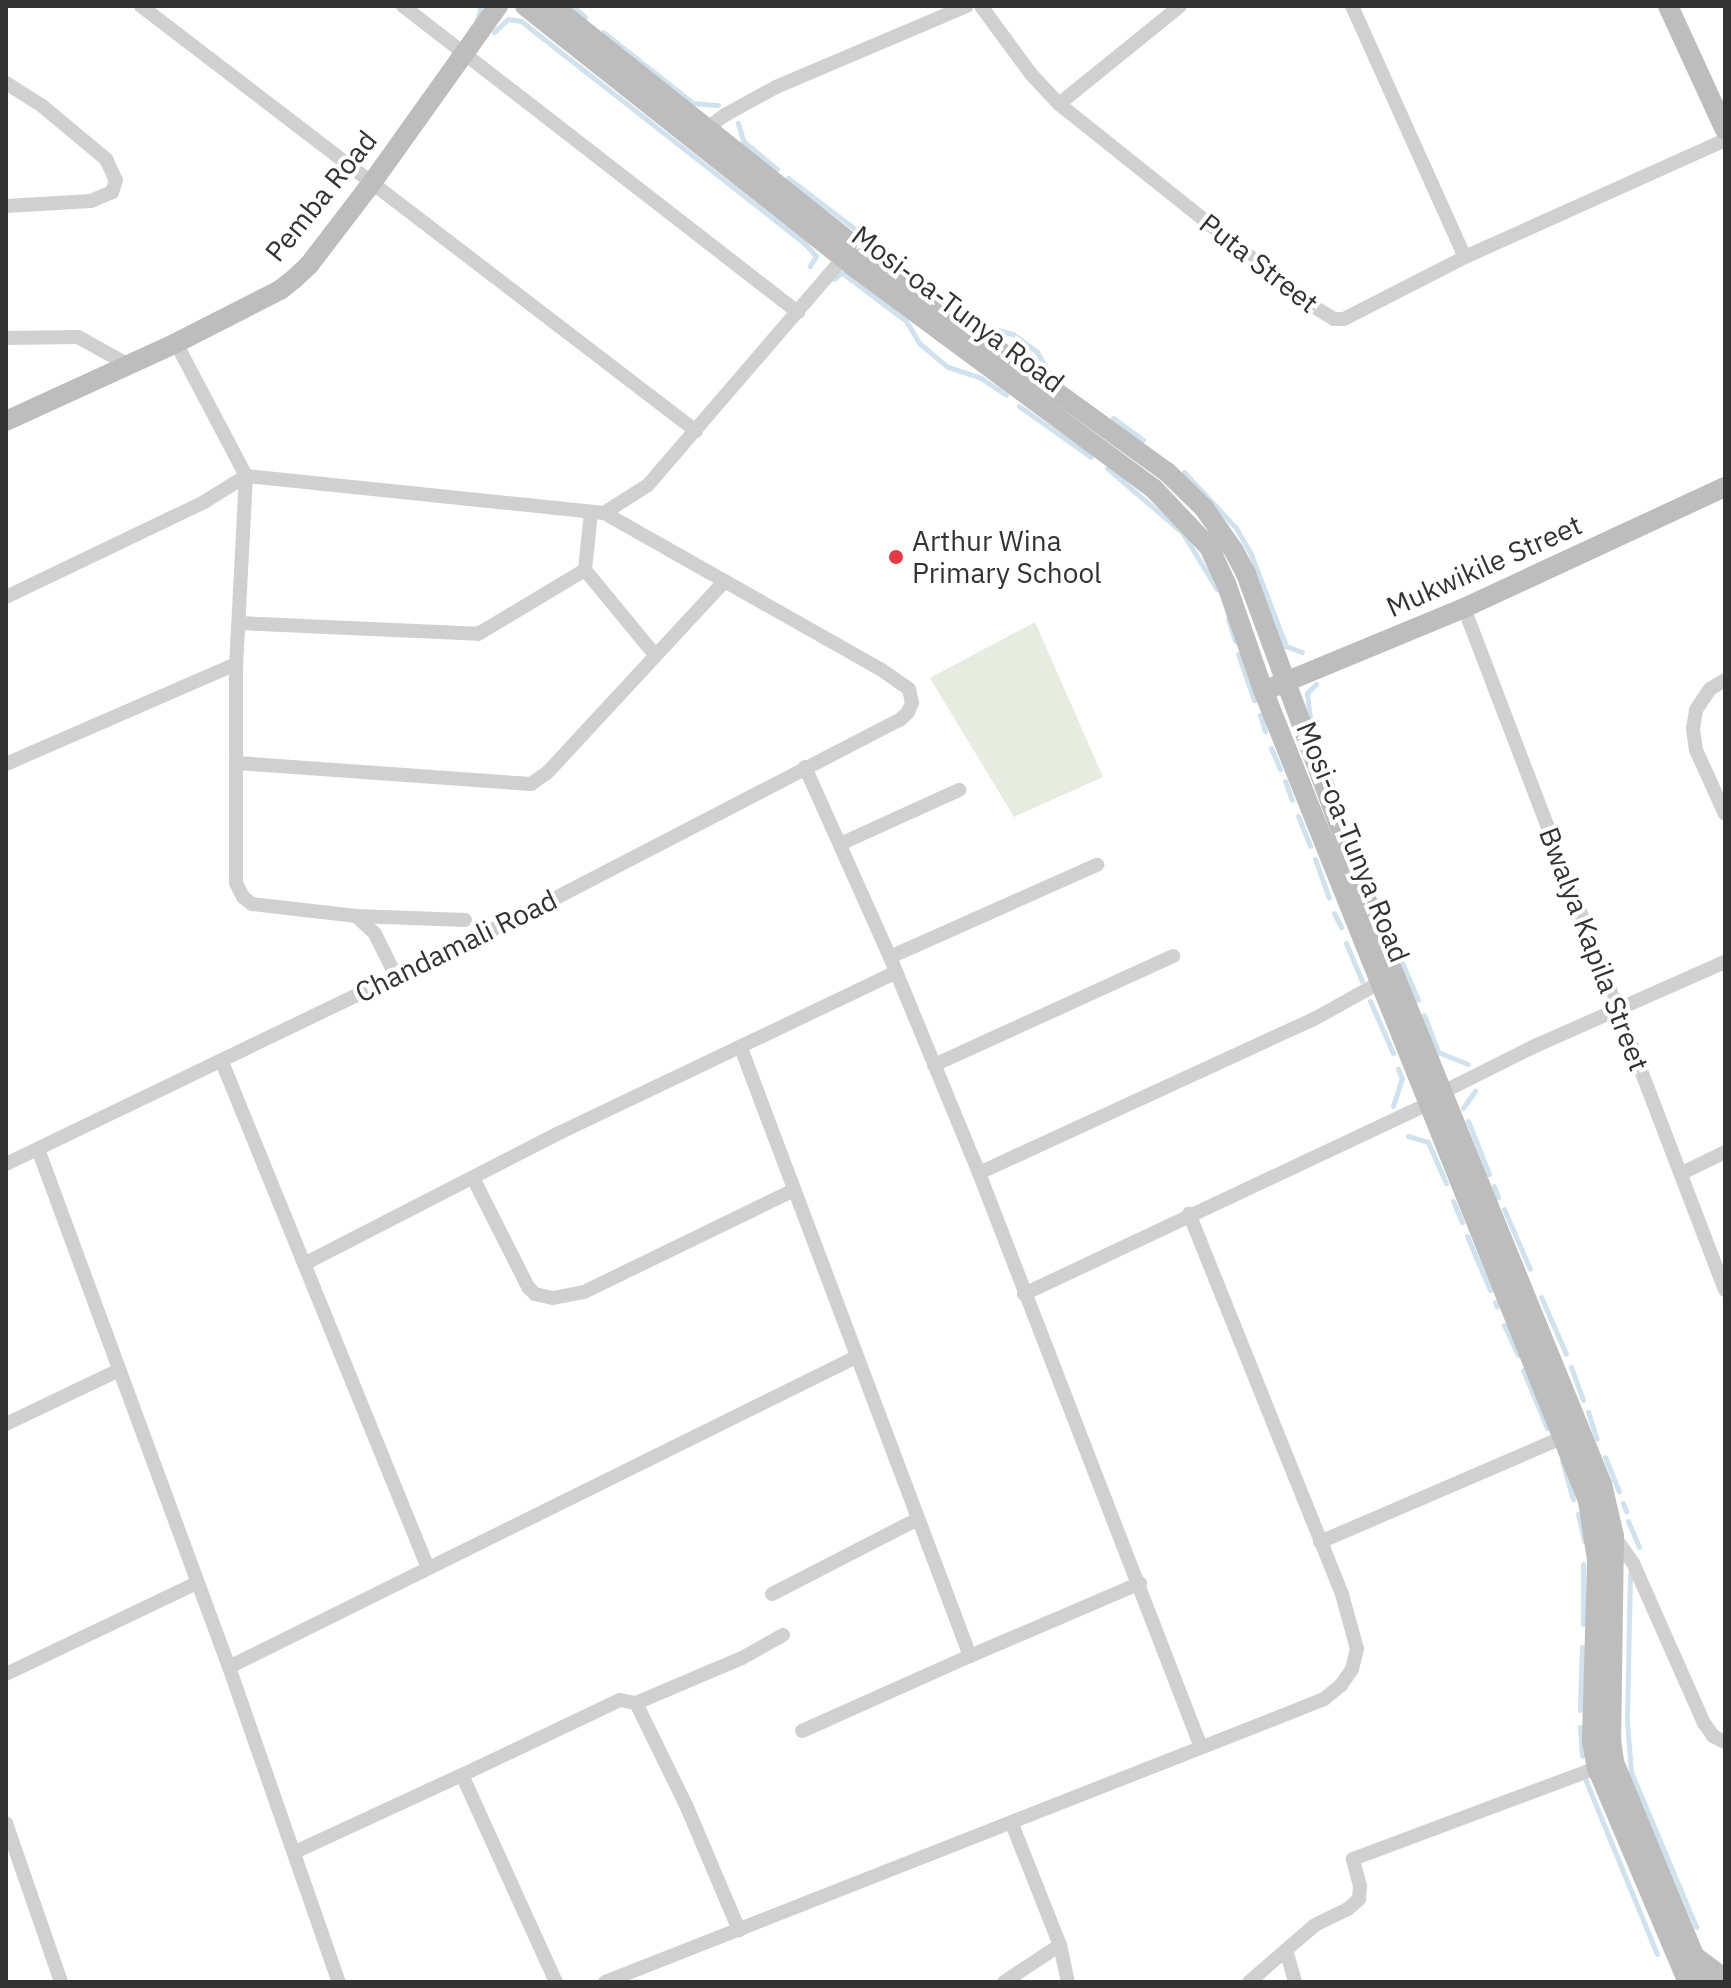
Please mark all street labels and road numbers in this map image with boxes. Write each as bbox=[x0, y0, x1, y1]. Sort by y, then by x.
street label: Pemba Road bbox=[258, 124, 384, 268]
street label: Puta Street bbox=[1193, 206, 1325, 320]
street label: Mosi-oa-Tunya Road bbox=[845, 218, 1071, 400]
street label: Mukwikile Street bbox=[1381, 508, 1587, 624]
street label: Mosi-oa-Tunya Road bbox=[1289, 717, 1417, 967]
street label: Bwalya Kapila Street bbox=[1532, 822, 1656, 1076]
street label: Chandamali Road bbox=[350, 883, 562, 1009]

